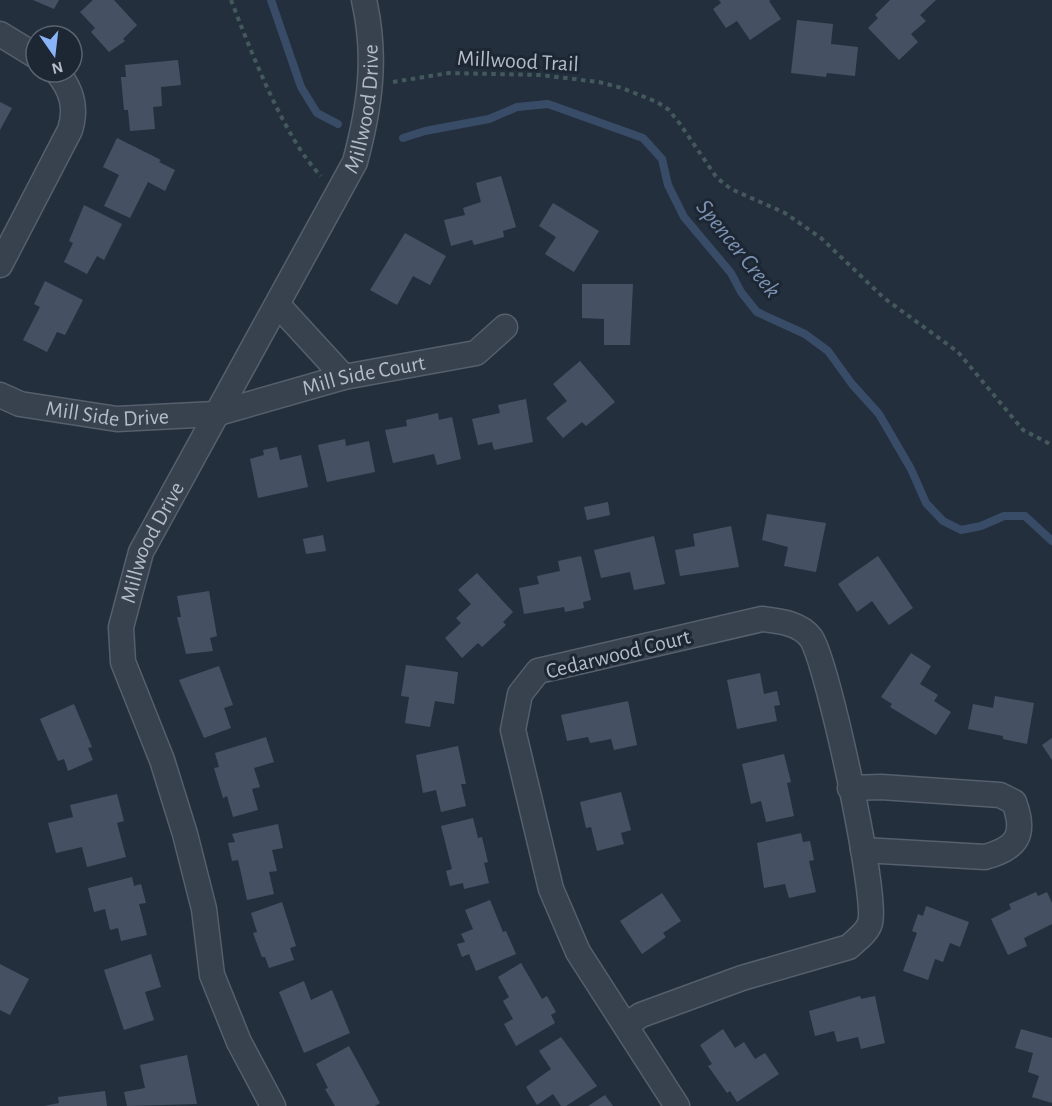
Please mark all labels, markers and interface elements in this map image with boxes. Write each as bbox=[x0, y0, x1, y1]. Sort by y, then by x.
north arrow bbox=[24, 24, 84, 84]
street label: Millwood Drive bbox=[340, 44, 382, 177]
street label: Millwood Trail bbox=[457, 47, 579, 75]
text: N bbox=[50, 58, 65, 77]
water label: Spencer Creek bbox=[691, 195, 785, 303]
street label: Mill Side Court bbox=[300, 351, 427, 399]
street label: Mill Side Drive bbox=[44, 397, 169, 430]
street label: Millwood Drive bbox=[117, 478, 188, 606]
street label: Cedarwood Court bbox=[544, 625, 692, 683]

